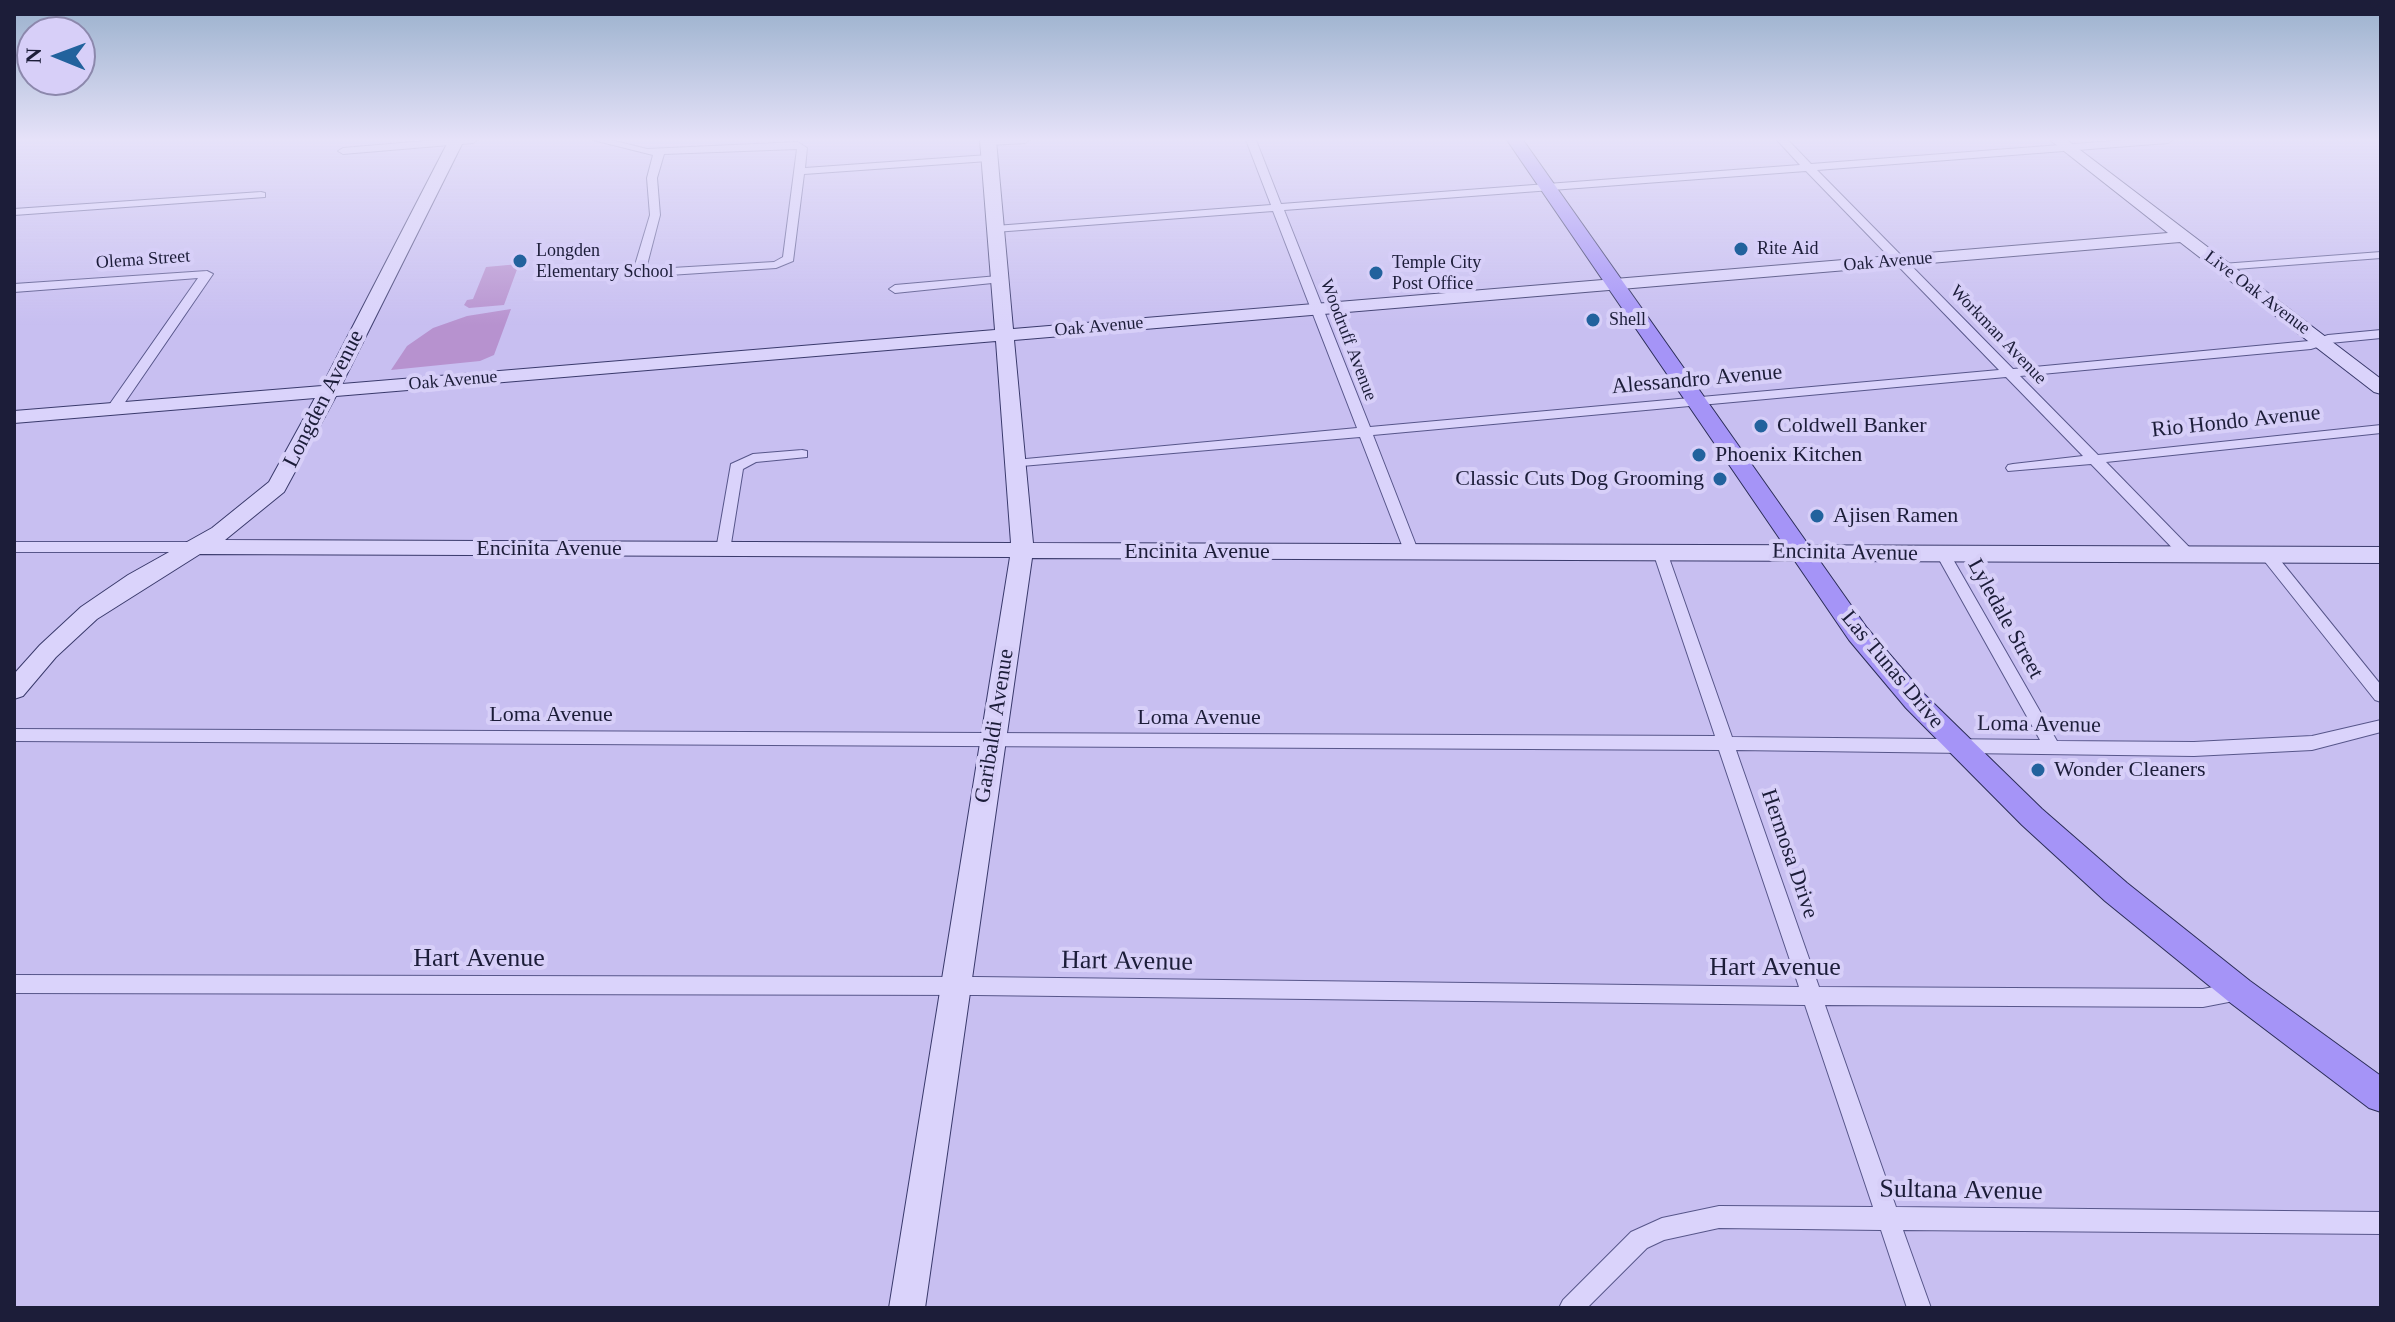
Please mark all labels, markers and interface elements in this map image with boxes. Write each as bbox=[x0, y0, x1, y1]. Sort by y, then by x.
north arrow bbox=[16, 16, 96, 96]
text: N bbox=[21, 47, 46, 64]
place label: Rite Aid bbox=[1757, 238, 1818, 260]
place label: Longden Elementary School bbox=[536, 240, 673, 282]
marker: Rite Aid bbox=[1732, 240, 1750, 258]
street label: Olema Street bbox=[95, 246, 191, 274]
street label: Live Oak Avenue bbox=[2200, 246, 2314, 340]
street label: Oak Avenue bbox=[1843, 247, 1933, 277]
marker: Longden Elementary School bbox=[511, 252, 529, 270]
place label: Temple City Post Office bbox=[1392, 252, 1481, 294]
marker: Temple City Post Office bbox=[1367, 264, 1385, 282]
street label: Woodruff Avenue bbox=[1315, 276, 1381, 404]
street label: Workman Avenue bbox=[1945, 281, 2051, 389]
place label: Shell bbox=[1609, 309, 1646, 331]
marker: Shell bbox=[1584, 311, 1602, 329]
street label: Oak Avenue bbox=[1054, 312, 1144, 342]
street label: Longden Avenue bbox=[278, 326, 370, 472]
street label: Alessandro Avenue bbox=[1611, 359, 1783, 401]
street label: Oak Avenue bbox=[408, 366, 498, 396]
street label: Rio Hondo Avenue bbox=[2150, 400, 2322, 444]
place label: Coldwell Banker bbox=[1777, 413, 1927, 439]
marker: Coldwell Banker bbox=[1752, 417, 1770, 435]
place label: Phoenix Kitchen bbox=[1715, 442, 1862, 468]
marker: Phoenix Kitchen bbox=[1690, 446, 1708, 464]
place label: Classic Cuts Dog Grooming bbox=[1455, 466, 1704, 492]
marker: Classic Cuts Dog Grooming bbox=[1711, 470, 1729, 488]
place label: Ajisen Ramen bbox=[1833, 503, 1958, 529]
marker: Ajisen Ramen bbox=[1808, 507, 1826, 525]
street label: Encinita Avenue bbox=[476, 536, 622, 562]
street label: Encinita Avenue bbox=[1124, 539, 1270, 565]
street label: Encinita Avenue bbox=[1772, 539, 1918, 567]
street label: Lyledale Street bbox=[1961, 555, 2049, 683]
street label: Las Tunas Drive bbox=[1835, 606, 1949, 734]
street label: Garibaldi Avenue bbox=[970, 647, 1020, 805]
street label: Loma Avenue bbox=[489, 702, 613, 728]
street label: Loma Avenue bbox=[1137, 705, 1261, 731]
street label: Loma Avenue bbox=[1977, 711, 2101, 739]
place label: Wonder Cleaners bbox=[2054, 757, 2206, 783]
marker: Wonder Cleaners bbox=[2029, 761, 2047, 779]
street label: Hermosa Drive bbox=[1755, 786, 1823, 922]
street label: Hart Avenue bbox=[413, 943, 545, 975]
street label: Hart Avenue bbox=[1061, 945, 1193, 979]
street label: Hart Avenue bbox=[1709, 952, 1841, 984]
street label: Sultana Avenue bbox=[1879, 1174, 2043, 1208]

